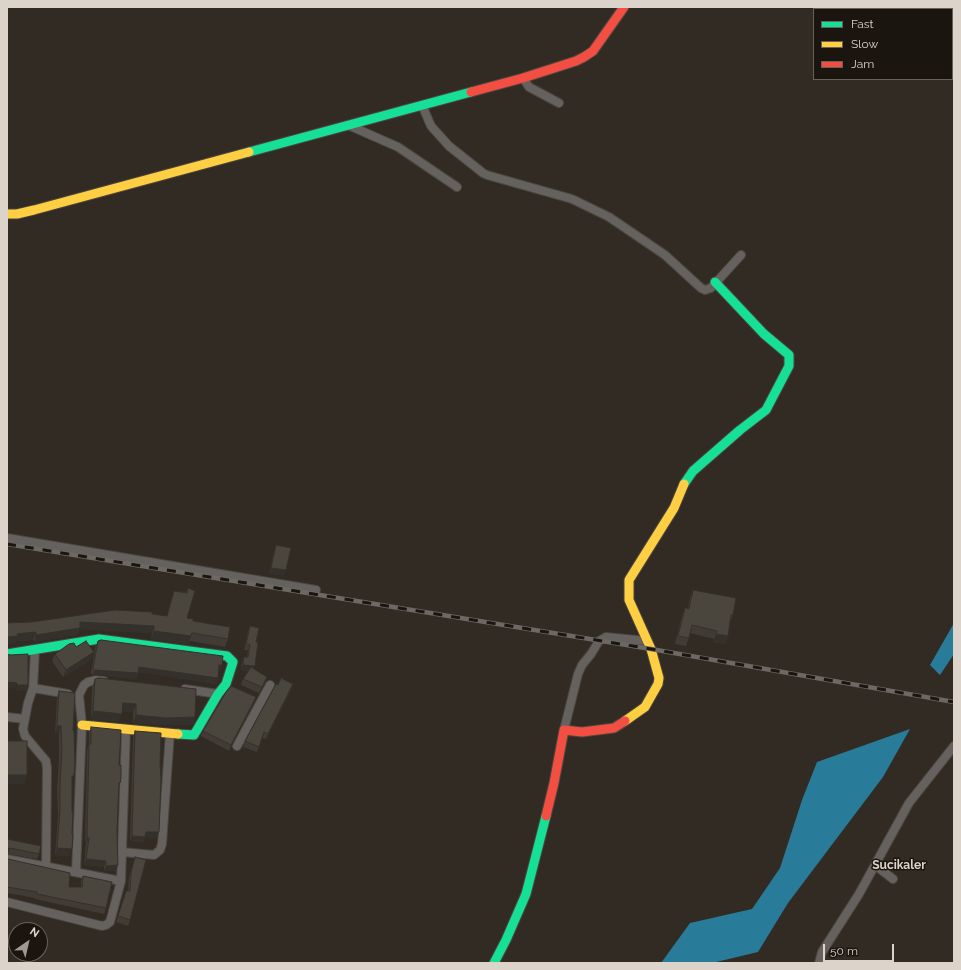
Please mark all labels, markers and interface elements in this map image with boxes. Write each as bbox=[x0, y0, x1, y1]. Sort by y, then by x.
legend bbox=[813, 8, 953, 80]
text: Fast bbox=[851, 17, 874, 31]
text: Slow bbox=[851, 37, 878, 51]
text: Jam bbox=[851, 57, 874, 71]
district label: Sucikaler bbox=[872, 858, 926, 872]
north arrow bbox=[8, 922, 48, 962]
text: N bbox=[27, 925, 42, 940]
scale bar bbox=[825, 936, 896, 962]
text: 50 m bbox=[830, 944, 858, 958]

